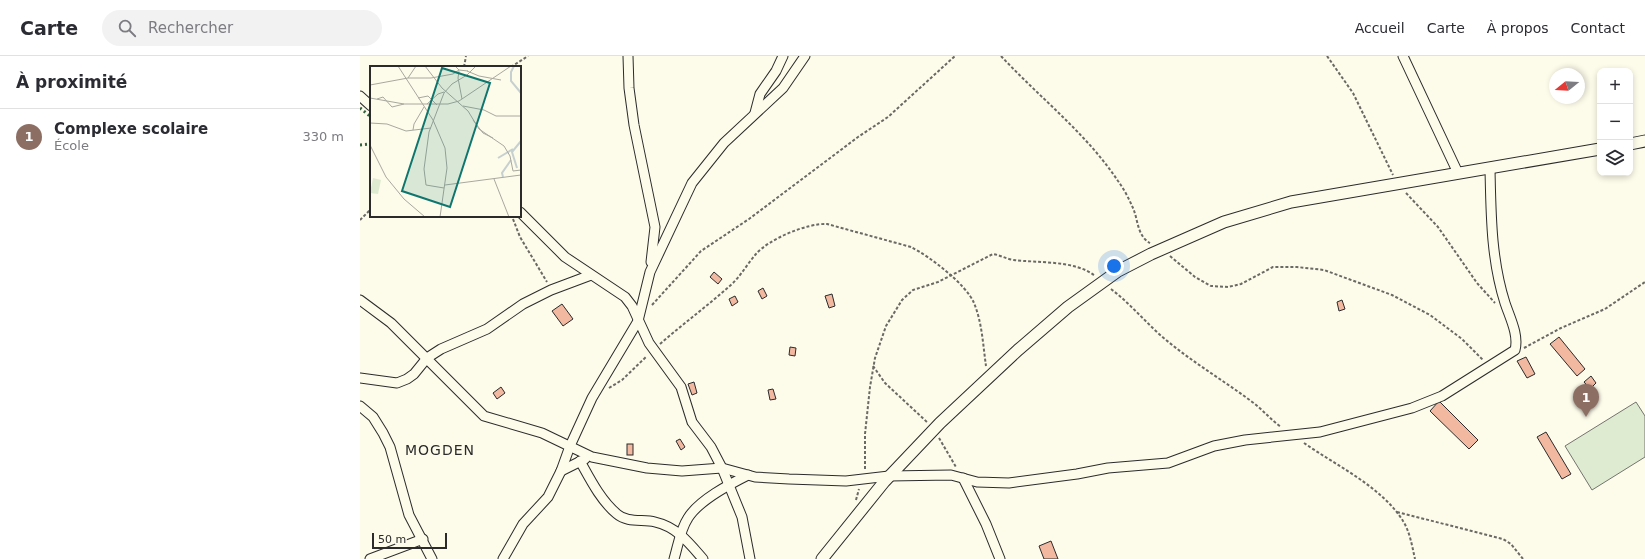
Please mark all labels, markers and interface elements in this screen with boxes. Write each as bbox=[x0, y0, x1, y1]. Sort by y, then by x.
search box bbox=[102, 10, 382, 46]
text: Carte bbox=[20, 17, 78, 39]
icon: search bbox=[116, 17, 138, 39]
text: Rechercher bbox=[148, 19, 233, 37]
text: Accueil bbox=[1355, 20, 1405, 36]
text: Carte bbox=[1427, 20, 1465, 36]
text: À propos bbox=[1487, 20, 1549, 36]
text: Contact bbox=[1571, 20, 1625, 36]
inset map bbox=[370, 66, 521, 217]
north arrow bbox=[1549, 68, 1585, 104]
map controls bbox=[1597, 68, 1633, 176]
button: + bbox=[1597, 68, 1633, 104]
text: À proximité bbox=[16, 72, 127, 92]
button: − bbox=[1597, 104, 1633, 140]
text: Complexe scolaire bbox=[54, 120, 208, 138]
text: 1 bbox=[24, 129, 34, 144]
text: 330 m bbox=[302, 129, 344, 144]
text: École bbox=[54, 138, 89, 153]
button: layers bbox=[1597, 140, 1633, 176]
your location bbox=[1104, 256, 1124, 276]
pin: 1 bbox=[1573, 384, 1599, 417]
district label: MOGDEN bbox=[405, 442, 475, 458]
scale bar bbox=[372, 531, 447, 550]
text: 50 m bbox=[378, 533, 406, 546]

